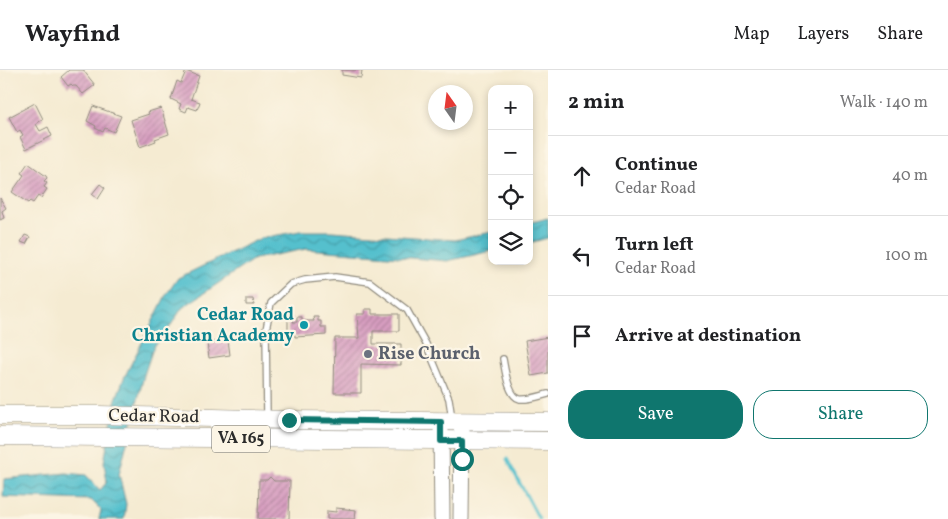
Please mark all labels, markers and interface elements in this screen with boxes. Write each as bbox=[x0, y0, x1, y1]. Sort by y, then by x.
text: Wayfind bbox=[25, 18, 120, 52]
text: Map bbox=[733, 22, 769, 47]
text: Layers bbox=[797, 22, 849, 47]
text: Share bbox=[877, 22, 923, 47]
north arrow bbox=[428, 85, 473, 130]
map controls bbox=[488, 85, 533, 265]
button: + bbox=[488, 85, 533, 130]
text: 2 min bbox=[568, 88, 625, 117]
text: Walk · 140 m bbox=[840, 92, 928, 114]
button: − bbox=[488, 130, 533, 175]
text: Continue bbox=[615, 152, 698, 178]
icon: ahead bbox=[568, 162, 596, 190]
text: 40 m bbox=[892, 165, 928, 187]
button: locate bbox=[488, 175, 533, 220]
text: Cedar Road bbox=[615, 178, 696, 200]
button: layers bbox=[488, 220, 533, 265]
text: Turn left bbox=[615, 232, 694, 258]
icon: left bbox=[568, 242, 596, 270]
text: 100 m bbox=[885, 245, 928, 267]
text: Cedar Road bbox=[615, 258, 696, 280]
place label: Cedar Road Christian Academy bbox=[132, 303, 294, 349]
marker: Cedar Road Christian Academy bbox=[298, 319, 310, 331]
icon: arrive bbox=[568, 322, 596, 350]
text: Arrive at destination bbox=[615, 323, 801, 349]
place label: Rise Church bbox=[378, 342, 481, 367]
marker: Rise Church bbox=[362, 348, 374, 360]
button: Save bbox=[568, 390, 743, 439]
button: Share bbox=[753, 390, 928, 439]
street label: Cedar Road bbox=[108, 404, 200, 430]
route end bbox=[278, 409, 301, 432]
road number: VA 165 bbox=[212, 426, 270, 452]
route start bbox=[451, 448, 474, 471]

